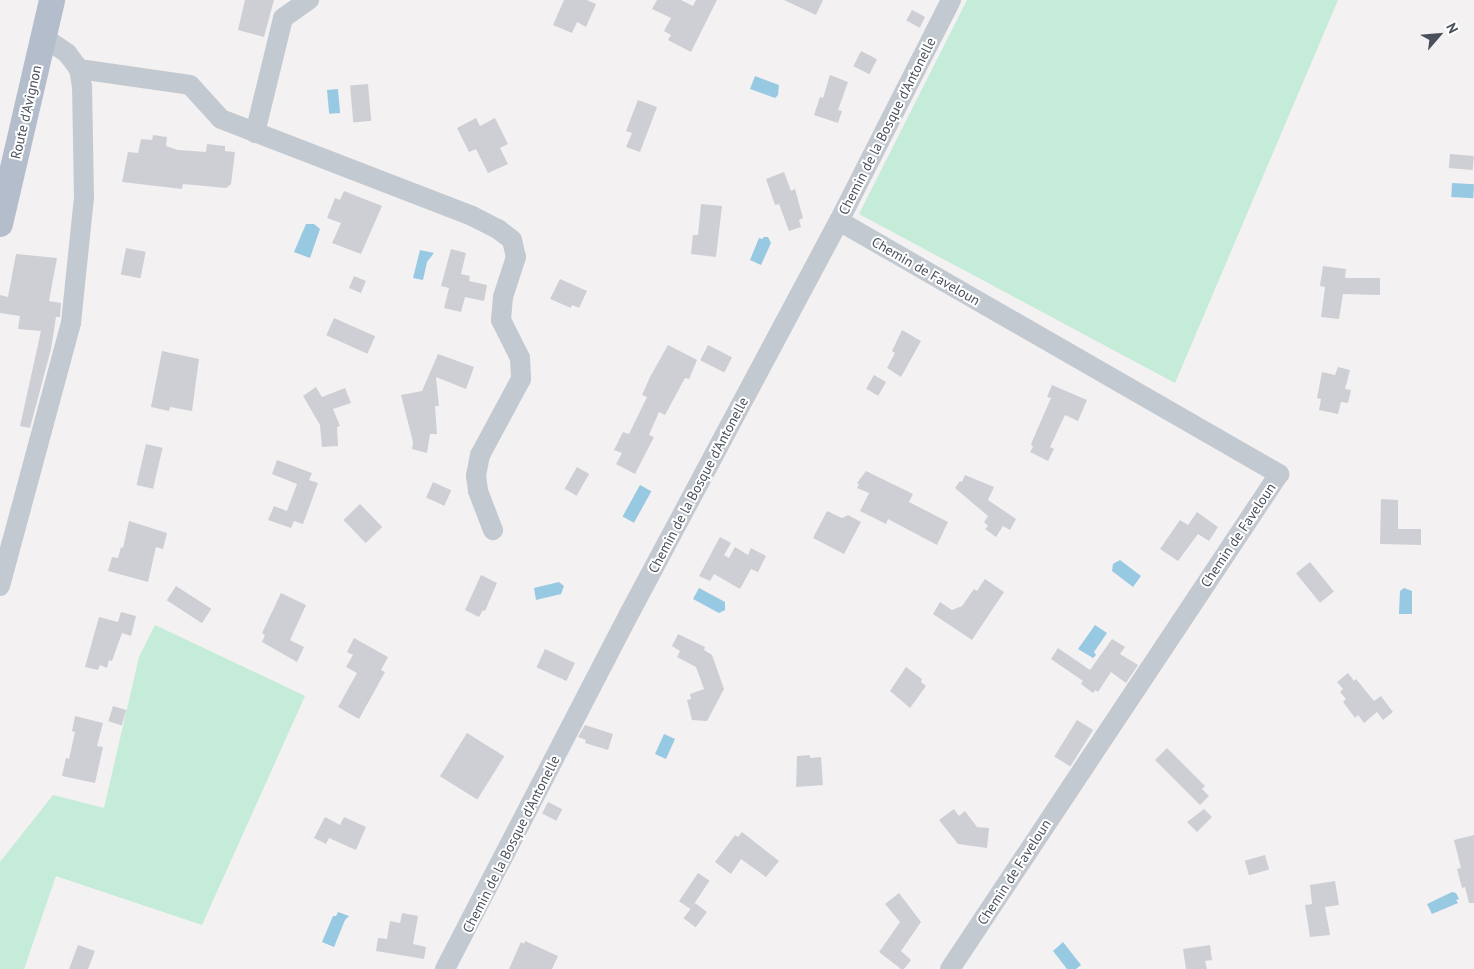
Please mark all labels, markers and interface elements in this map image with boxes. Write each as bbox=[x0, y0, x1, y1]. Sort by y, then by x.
north arrow bbox=[1414, 10, 1464, 60]
text: N bbox=[1442, 20, 1462, 36]
street label: Chemin de la Bosque d'Antonelle bbox=[835, 35, 939, 217]
street label: Route d'Avignon bbox=[7, 64, 45, 160]
street label: Chemin de Faveloun bbox=[869, 233, 983, 309]
street label: Chemin de la Bosque d'Antonelle bbox=[644, 394, 752, 576]
street label: Chemin de Faveloun bbox=[1197, 480, 1279, 590]
street label: Chemin de la Bosque d'Antonelle bbox=[459, 753, 563, 935]
street label: Chemin de Faveloun bbox=[974, 816, 1054, 928]

